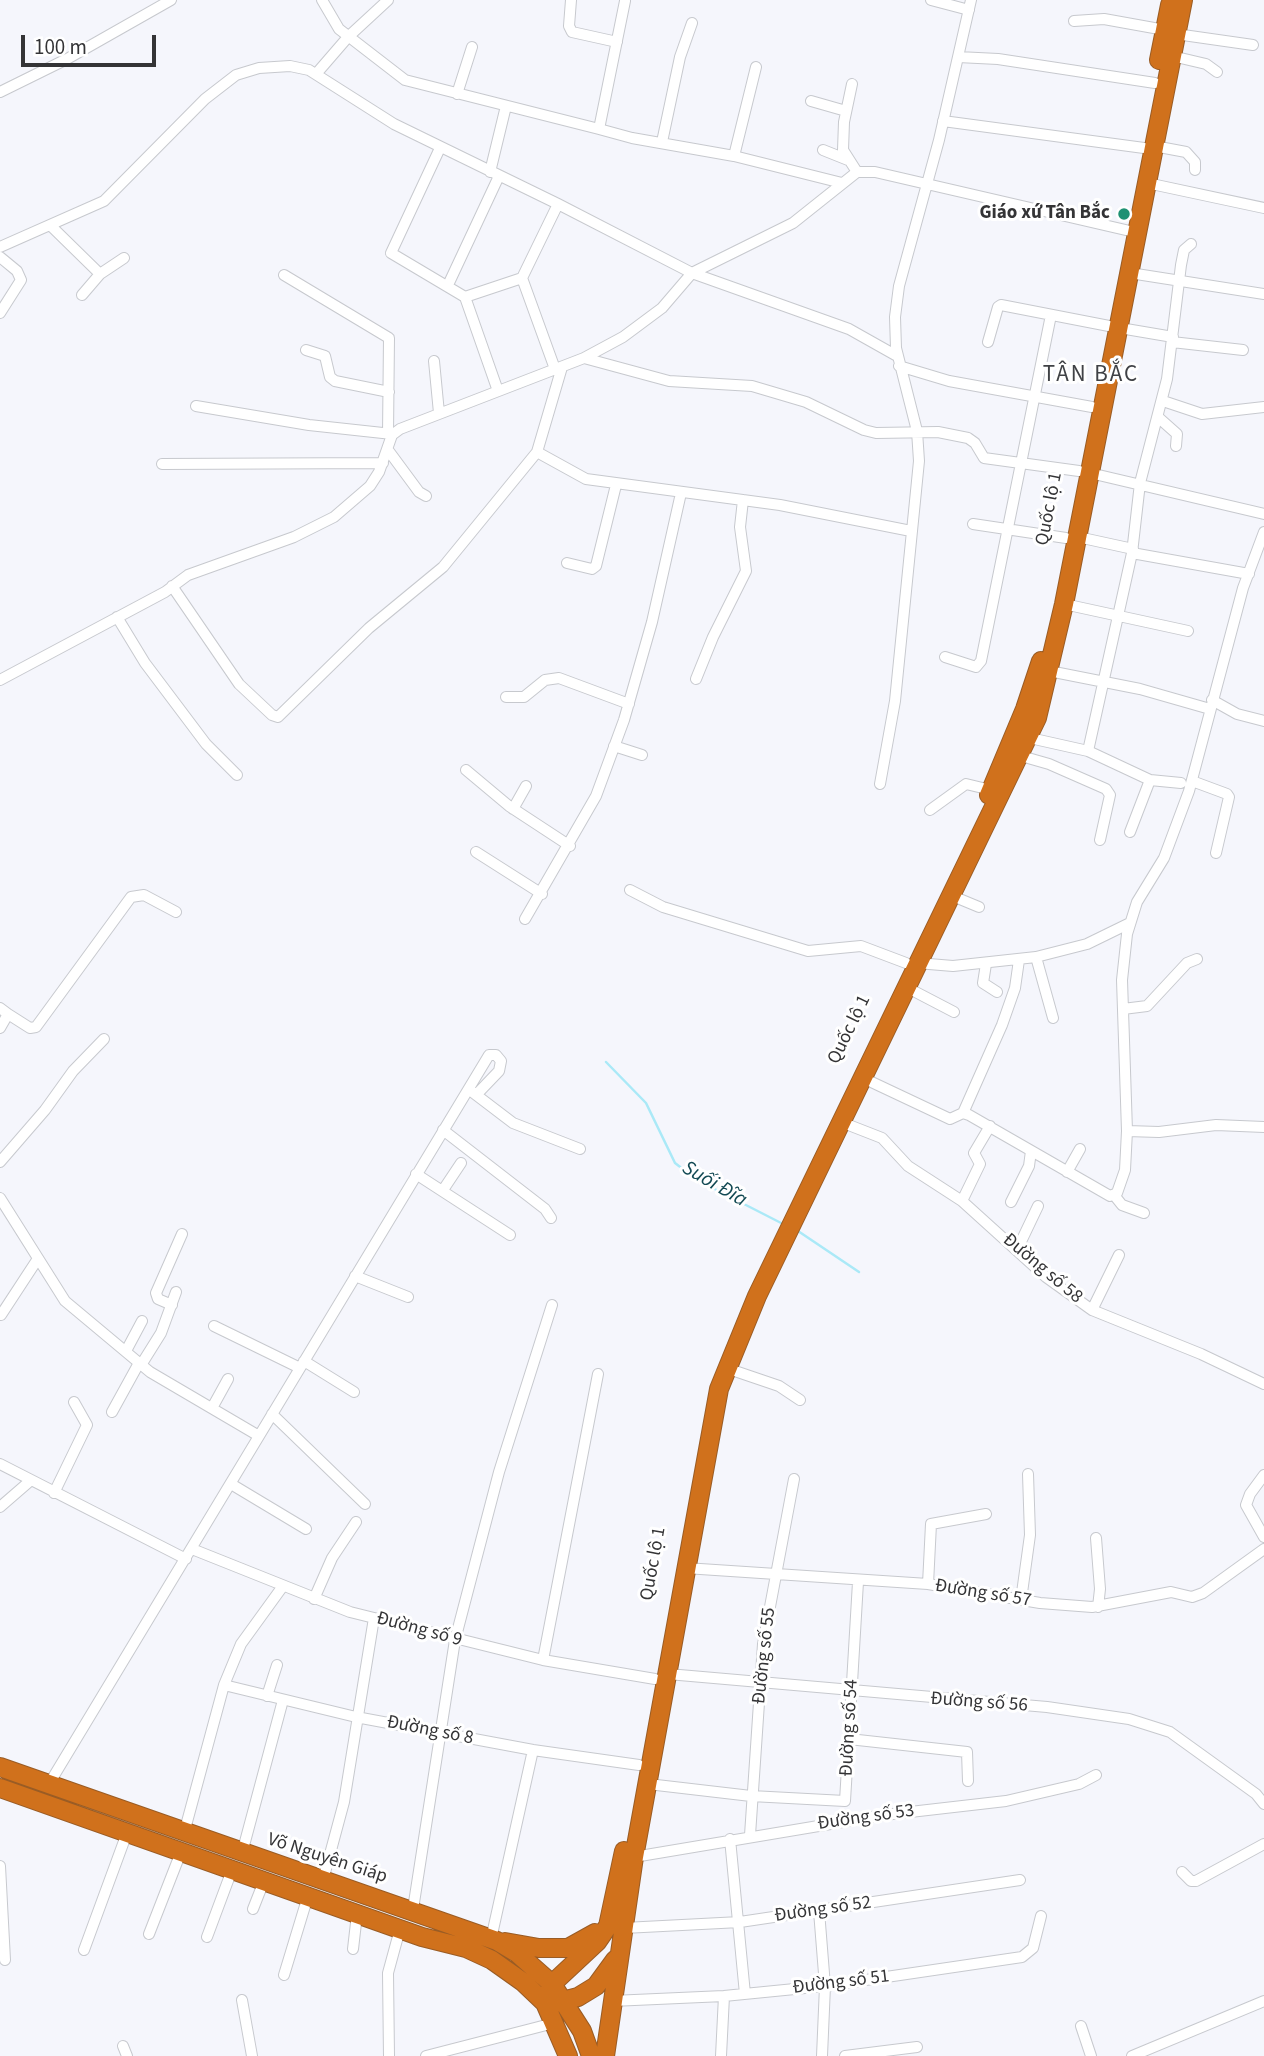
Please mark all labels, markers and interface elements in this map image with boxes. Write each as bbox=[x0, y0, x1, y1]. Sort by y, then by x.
scale bar bbox=[24, 21, 159, 65]
text: 100 m bbox=[34, 32, 87, 62]
place label: Giáo xứ Tân Bắc bbox=[979, 203, 1110, 225]
marker: Giáo xứ Tân Bắc bbox=[1116, 206, 1132, 222]
district label: TÂN BẮC bbox=[1044, 362, 1138, 390]
street label: Quốc lộ 1 bbox=[1032, 470, 1068, 548]
street label: Quốc lộ 1 bbox=[824, 992, 876, 1068]
water label: Suối Đĩa bbox=[677, 1156, 751, 1214]
street label: Đường số 58 bbox=[997, 1229, 1087, 1309]
street label: Quốc lộ 1 bbox=[636, 1526, 672, 1602]
street label: Đường số 57 bbox=[933, 1575, 1033, 1613]
street label: Đường số 55 bbox=[749, 1606, 781, 1706]
street label: Đường số 9 bbox=[374, 1608, 464, 1652]
street label: Đường số 54 bbox=[836, 1679, 864, 1777]
street label: Đường số 56 bbox=[930, 1688, 1028, 1718]
street label: Đường số 8 bbox=[385, 1711, 475, 1751]
street label: Đường số 53 bbox=[816, 1800, 916, 1836]
street label: Võ Nguyên Giáp bbox=[264, 1829, 390, 1889]
street label: Đường số 52 bbox=[773, 1892, 873, 1928]
street label: Đường số 51 bbox=[791, 1966, 891, 2000]

